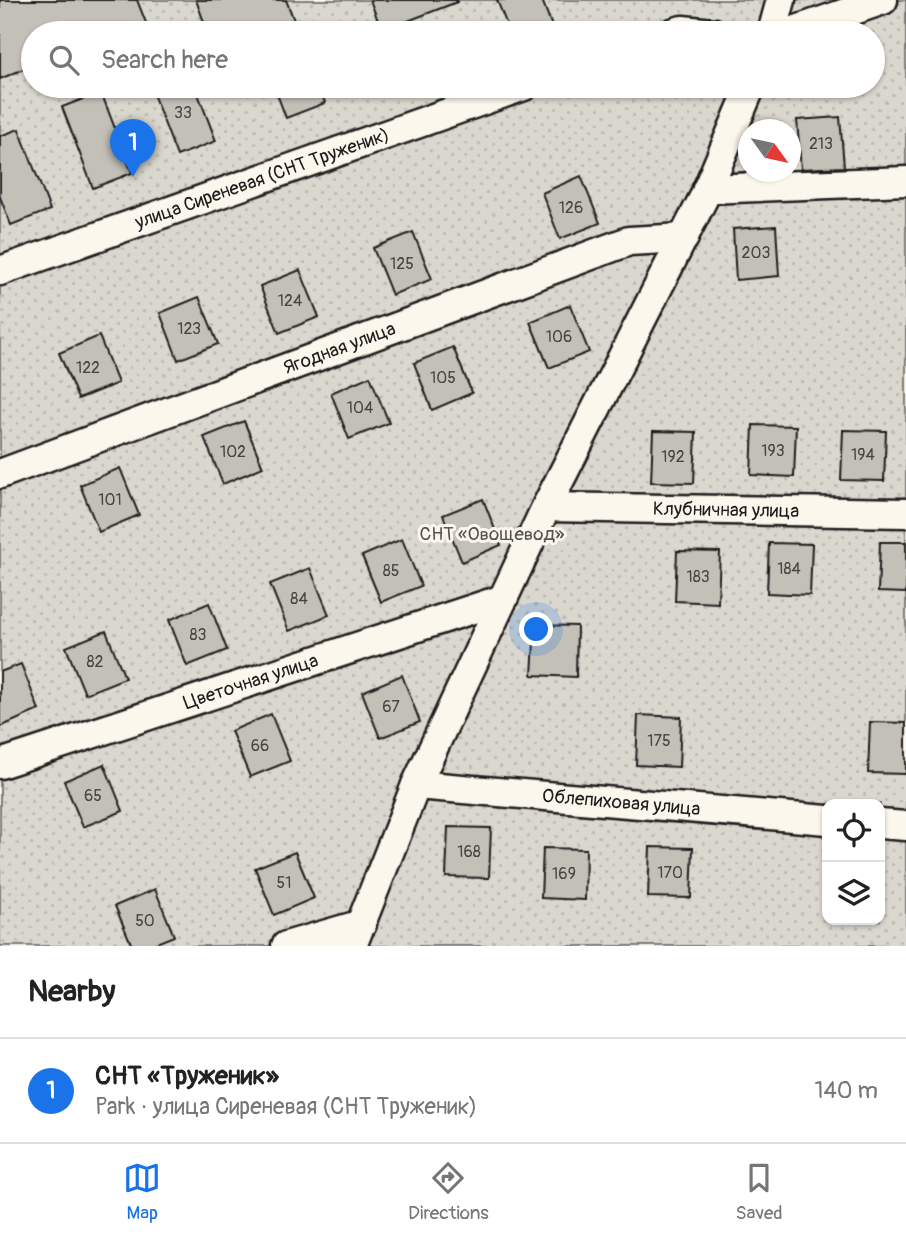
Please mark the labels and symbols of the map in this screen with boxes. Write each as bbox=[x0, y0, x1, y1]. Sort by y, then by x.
house number: 33 bbox=[174, 103, 192, 123]
pin: 1 bbox=[110, 119, 156, 177]
north arrow bbox=[738, 119, 801, 182]
street label: улица Сиреневая (СНТ Труженик) bbox=[131, 122, 393, 235]
house number: 213 bbox=[809, 134, 833, 154]
house number: 126 bbox=[559, 198, 583, 218]
house number: 203 bbox=[742, 243, 770, 263]
house number: 125 bbox=[390, 254, 414, 274]
house number: 124 bbox=[278, 291, 302, 311]
street label: Ягодная улица bbox=[280, 316, 399, 380]
house number: 123 bbox=[177, 319, 201, 339]
house number: 106 bbox=[546, 327, 572, 347]
house number: 122 bbox=[76, 358, 100, 378]
house number: 105 bbox=[430, 368, 456, 388]
house number: 104 bbox=[347, 398, 373, 418]
house number: 193 bbox=[761, 441, 785, 461]
house number: 102 bbox=[220, 442, 246, 462]
house number: 194 bbox=[851, 445, 875, 465]
house number: 192 bbox=[661, 447, 685, 467]
house number: 101 bbox=[98, 490, 122, 510]
street label: Клубничная улица bbox=[653, 497, 799, 523]
park label: СНТ «Овощевод» bbox=[420, 522, 565, 546]
house number: 184 bbox=[777, 559, 801, 579]
house number: 85 bbox=[383, 561, 399, 581]
house number: 183 bbox=[686, 567, 710, 587]
house number: 84 bbox=[290, 589, 308, 609]
your location bbox=[519, 612, 553, 646]
house number: 83 bbox=[190, 625, 207, 645]
street label: Цветочная улица bbox=[180, 648, 321, 715]
house number: 82 bbox=[86, 652, 104, 672]
house number: 67 bbox=[382, 697, 400, 717]
house number: 175 bbox=[647, 731, 671, 751]
house number: 66 bbox=[251, 736, 269, 756]
street label: Облепиховая улица bbox=[541, 784, 702, 821]
house number: 65 bbox=[84, 786, 102, 806]
house number: 168 bbox=[457, 842, 481, 862]
house number: 170 bbox=[657, 863, 683, 883]
house number: 169 bbox=[552, 864, 576, 884]
house number: 51 bbox=[277, 873, 291, 893]
house number: 50 bbox=[135, 911, 155, 931]

